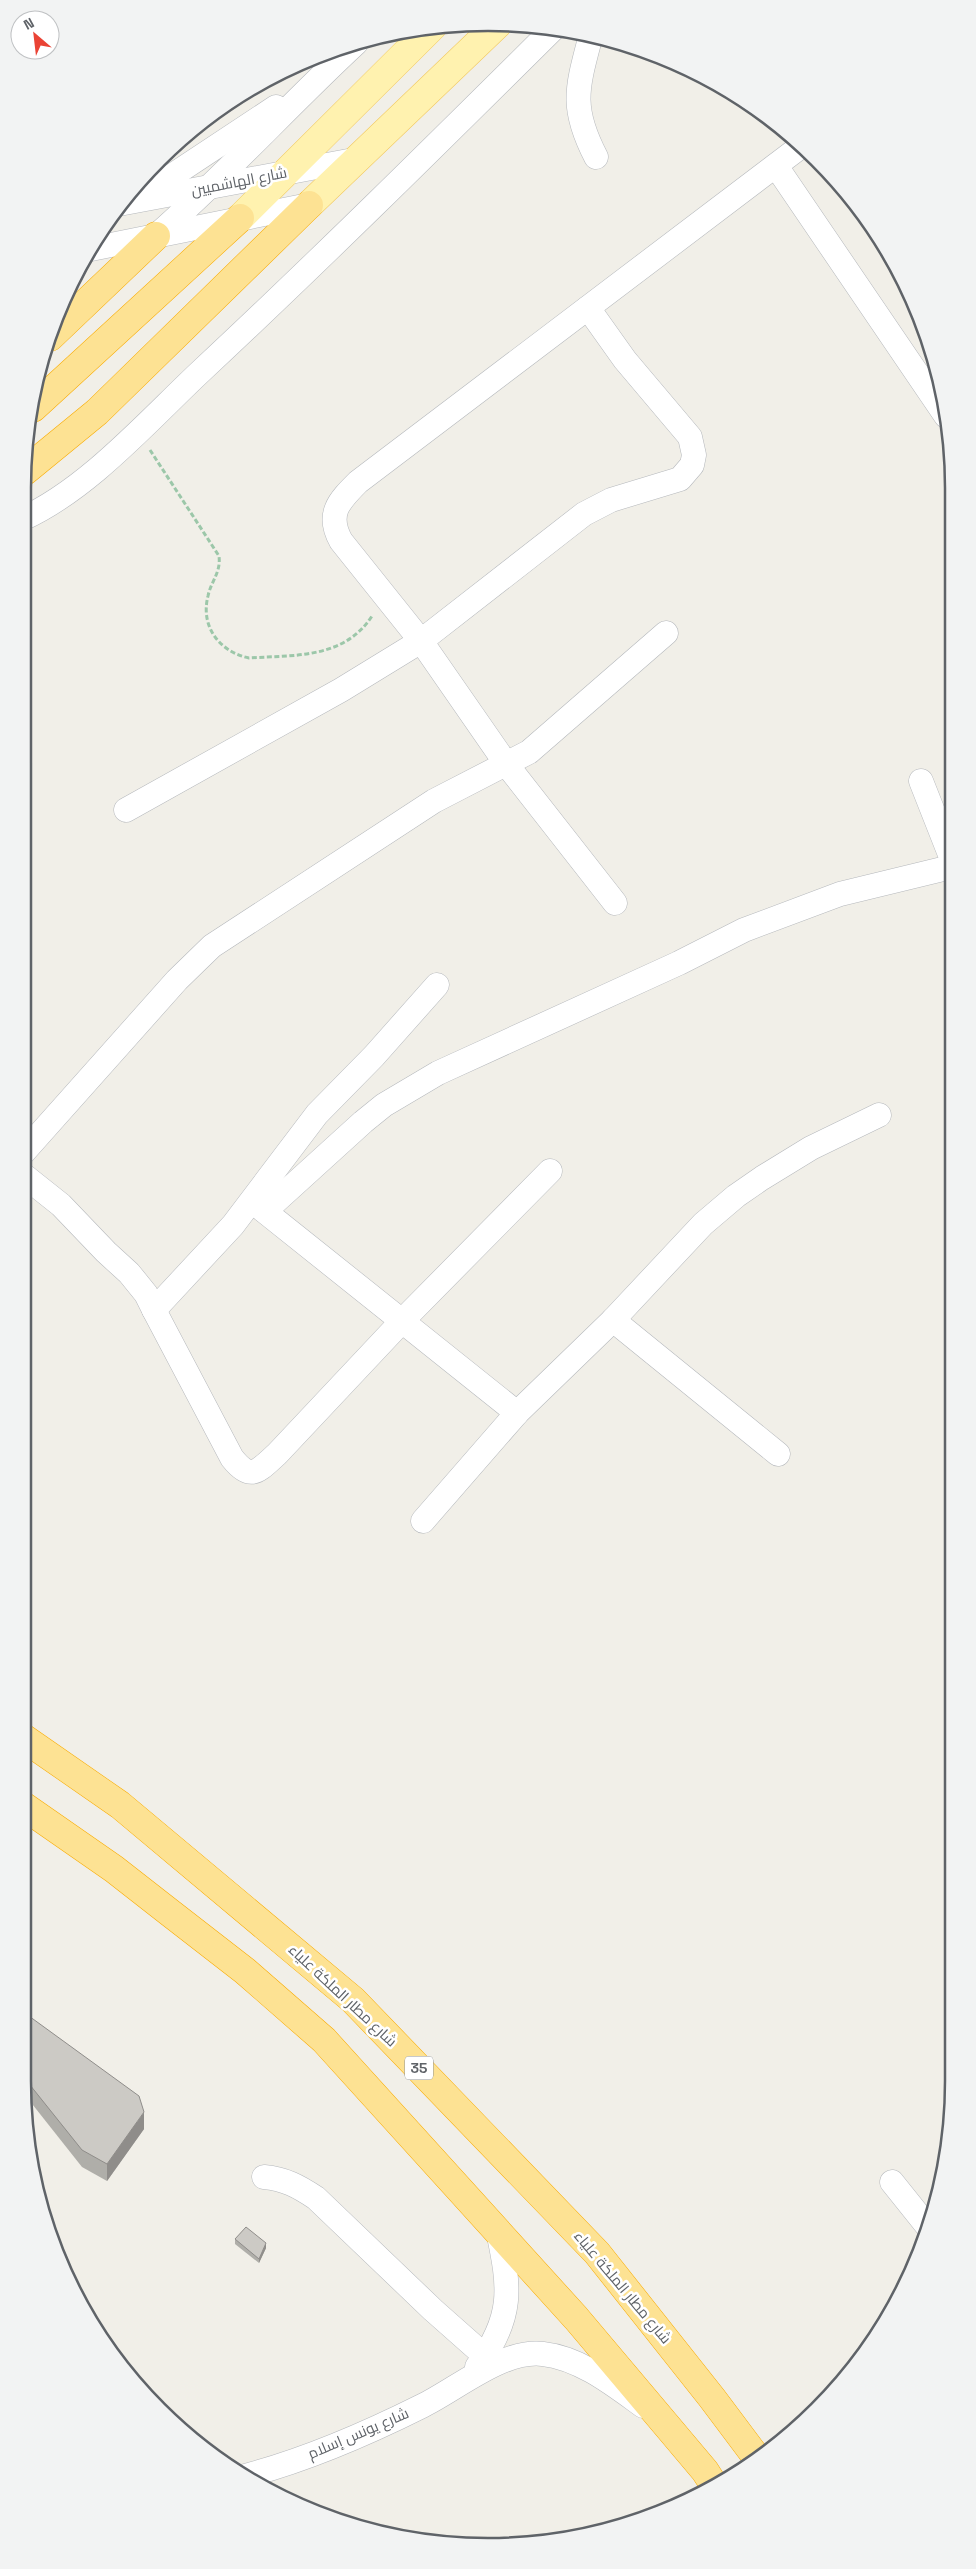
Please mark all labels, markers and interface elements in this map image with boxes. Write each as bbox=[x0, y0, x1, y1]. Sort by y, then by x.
north arrow bbox=[10, 10, 60, 60]
text: N bbox=[21, 13, 37, 34]
street label: شارع الهاشميين bbox=[189, 162, 289, 202]
street label: شارع مطار الملكة علياء bbox=[283, 1940, 401, 2052]
road number: 35 bbox=[405, 2056, 433, 2080]
street label: شارع مطار الملكة علياء bbox=[569, 2227, 676, 2349]
street label: شارع يونس إسلام bbox=[305, 2403, 412, 2465]

